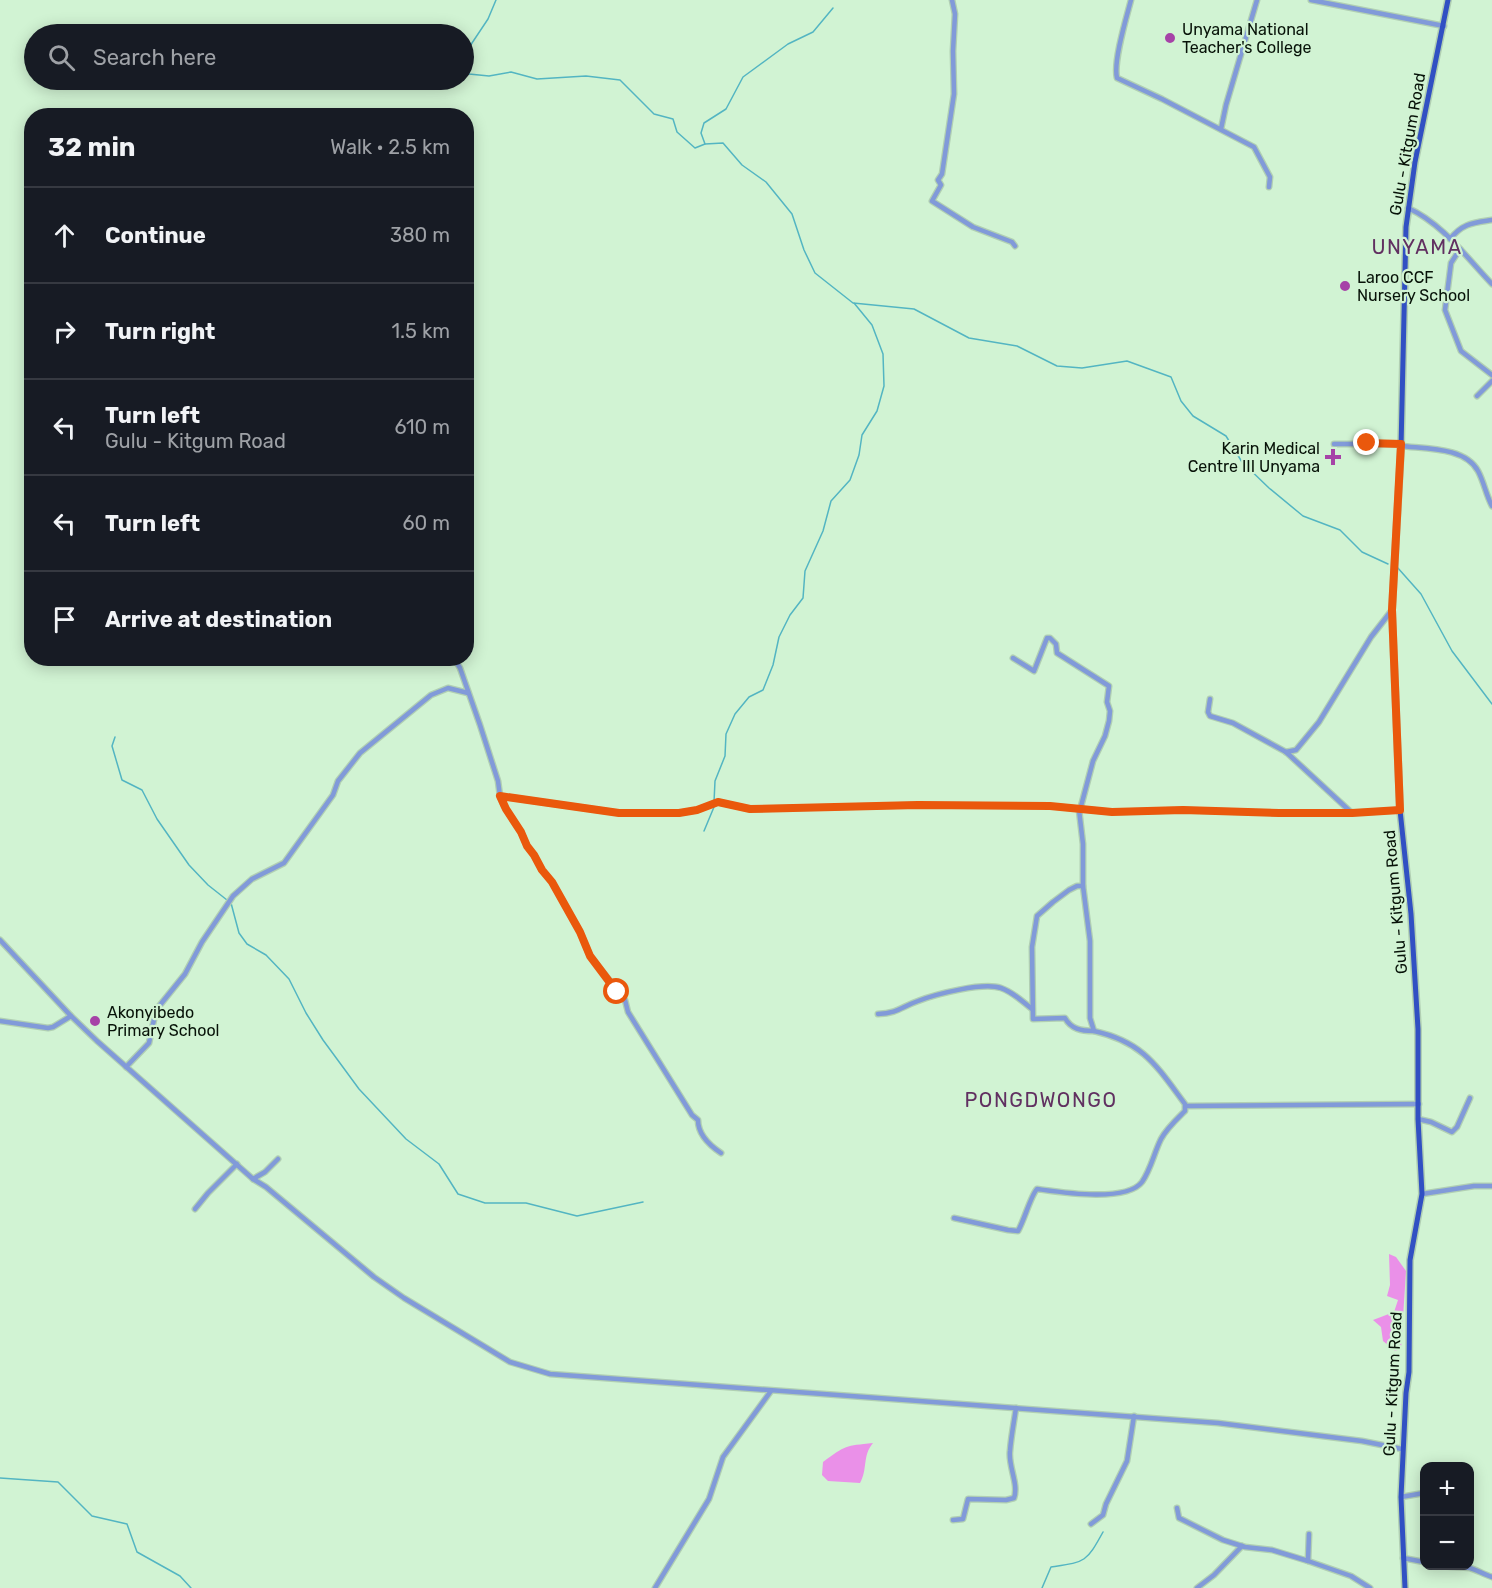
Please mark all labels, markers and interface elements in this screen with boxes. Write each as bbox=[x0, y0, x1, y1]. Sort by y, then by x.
place label: Unyama National Teacher's College bbox=[1182, 20, 1311, 57]
search box bbox=[24, 24, 474, 90]
marker: Unyama National Teacher's College bbox=[1163, 31, 1177, 45]
icon: search bbox=[45, 41, 78, 74]
text: Search here bbox=[93, 44, 216, 71]
street label: Gulu - Kitgum Road bbox=[1386, 71, 1429, 217]
text: 32 min bbox=[48, 132, 136, 163]
text: Walk · 2.5 km bbox=[330, 135, 450, 159]
icon: ahead bbox=[48, 219, 81, 252]
text: Continue bbox=[105, 222, 206, 249]
text: 380 m bbox=[390, 223, 450, 247]
district label: UNYAMA bbox=[1371, 235, 1463, 259]
place label: Laroo CCF Nursery School bbox=[1357, 268, 1470, 305]
marker: Laroo CCF Nursery School bbox=[1338, 279, 1352, 293]
icon: right bbox=[48, 315, 81, 348]
text: Turn right bbox=[105, 318, 215, 345]
text: 1.5 km bbox=[392, 319, 450, 343]
text: Turn left bbox=[105, 402, 200, 429]
icon: left bbox=[48, 411, 81, 444]
text: 610 m bbox=[394, 415, 450, 439]
text: Gulu - Kitgum Road bbox=[105, 429, 286, 453]
route end bbox=[1353, 429, 1379, 455]
place label: Karin Medical Centre III Unyama bbox=[1188, 439, 1320, 476]
marker: Karin Medical Centre III Unyama bbox=[1324, 448, 1342, 466]
icon: left bbox=[48, 507, 81, 540]
text: Turn left bbox=[105, 510, 200, 537]
text: 60 m bbox=[403, 511, 450, 535]
icon: arrive bbox=[48, 603, 81, 636]
text: Arrive at destination bbox=[105, 606, 332, 633]
street label: Gulu - Kitgum Road bbox=[1380, 829, 1411, 975]
route start bbox=[603, 978, 629, 1004]
place label: Akonyibedo Primary School bbox=[107, 1003, 219, 1040]
marker: Akonyibedo Primary School bbox=[88, 1014, 102, 1028]
district label: PONGDWONGO bbox=[965, 1088, 1117, 1112]
street label: Gulu - Kitgum Road bbox=[1379, 1311, 1406, 1457]
map controls bbox=[1420, 1462, 1474, 1570]
button: + bbox=[1420, 1462, 1474, 1516]
button: − bbox=[1420, 1516, 1474, 1570]

